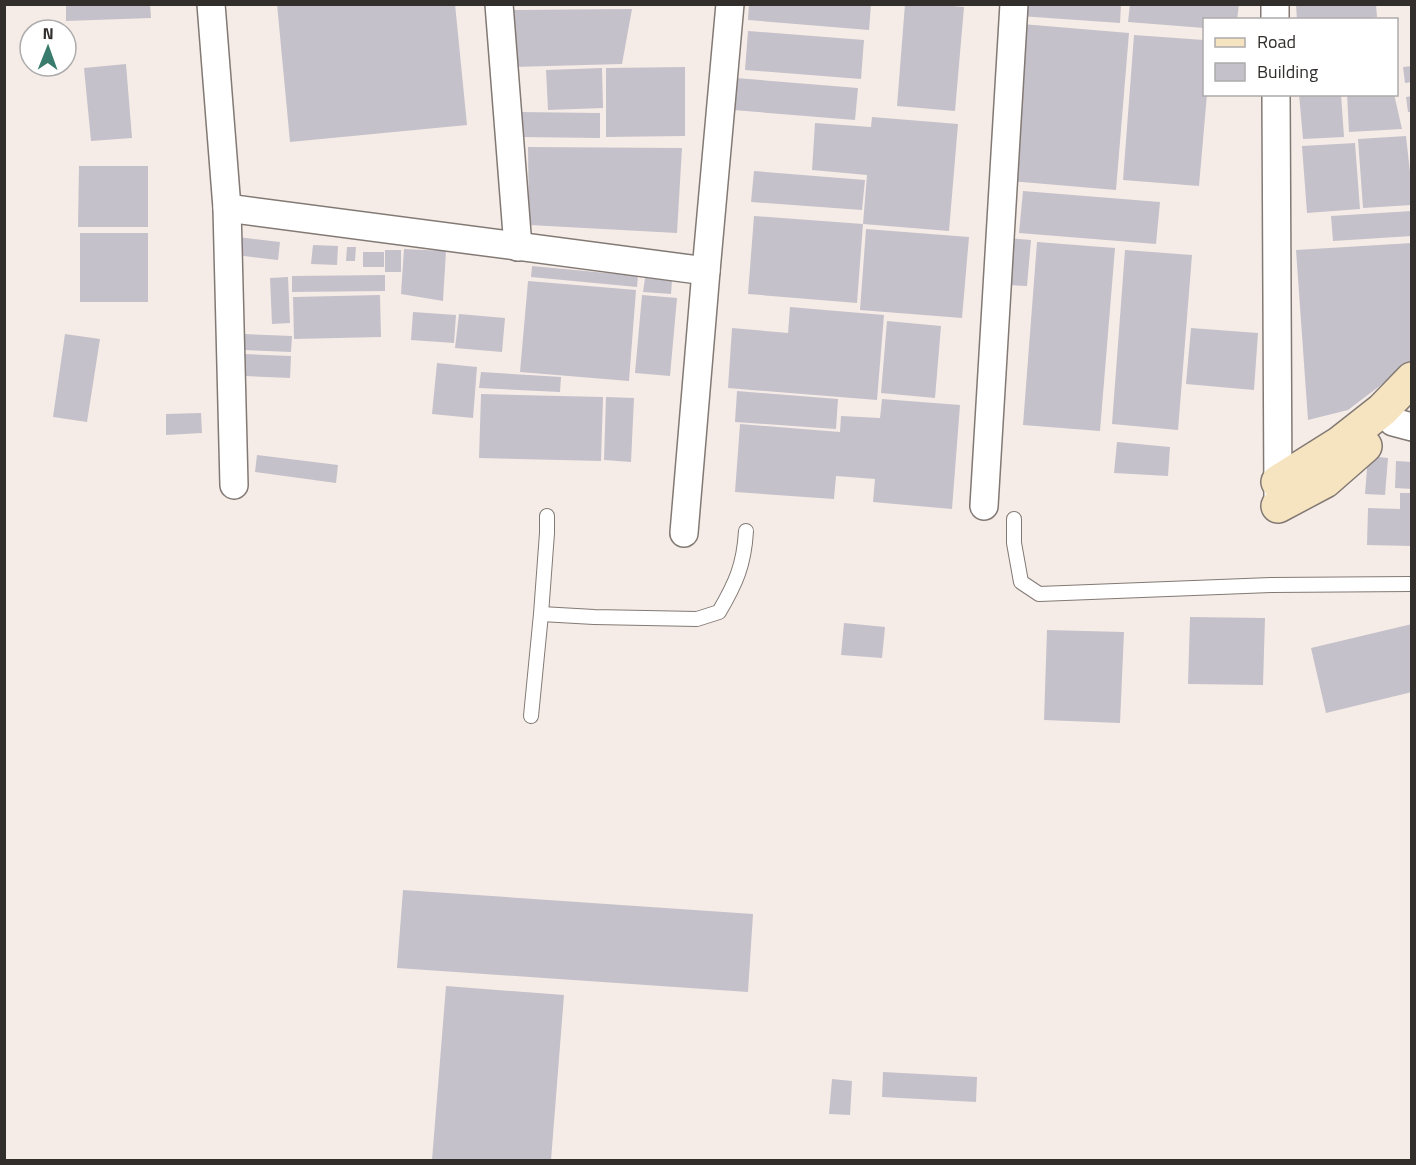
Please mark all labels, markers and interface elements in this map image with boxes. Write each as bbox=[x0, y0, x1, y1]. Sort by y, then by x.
north arrow bbox=[18, 18, 78, 78]
legend bbox=[1203, 18, 1398, 96]
text: N bbox=[43, 21, 54, 45]
text: Road bbox=[1257, 28, 1296, 55]
text: Building bbox=[1257, 58, 1318, 85]

